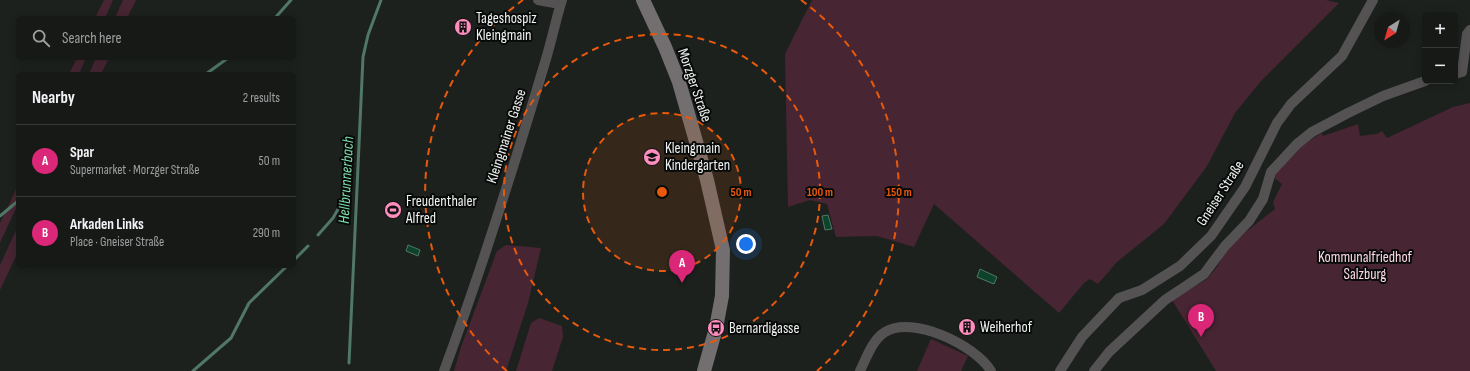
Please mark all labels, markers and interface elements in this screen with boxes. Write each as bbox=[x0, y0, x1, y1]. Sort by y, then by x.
place label: Tageshospiz Kleingmain bbox=[476, 9, 537, 45]
north arrow bbox=[1374, 12, 1410, 48]
map controls bbox=[1422, 12, 1458, 84]
button: + bbox=[1422, 12, 1458, 48]
search box bbox=[16, 16, 296, 60]
building icon: Tageshospiz Kleingmain bbox=[453, 17, 473, 37]
icon: search bbox=[30, 27, 52, 49]
text: Search here bbox=[62, 29, 122, 48]
street label: Morzger Straße bbox=[673, 46, 716, 124]
button: − bbox=[1422, 48, 1458, 84]
street label: Kleingmainer Gasse bbox=[482, 87, 531, 186]
text: Nearby bbox=[32, 88, 75, 108]
text: 2 results bbox=[243, 90, 280, 106]
water label: Hellbrunnerbach bbox=[335, 136, 358, 224]
place label: Kleingmain Kindergarten bbox=[665, 139, 730, 175]
text: Spar bbox=[70, 143, 94, 162]
school or university icon: Kleingmain Kindergarten bbox=[642, 147, 662, 167]
text: A bbox=[42, 153, 48, 169]
text: 50 m bbox=[259, 153, 280, 169]
street label: Gneiser Straße bbox=[1192, 157, 1249, 229]
text: Supermarket · Morzger Straße bbox=[70, 162, 199, 178]
centre of rings bbox=[655, 185, 669, 199]
text: 50 m bbox=[731, 185, 751, 200]
text: 100 m bbox=[807, 185, 833, 200]
text: 150 m bbox=[886, 185, 912, 200]
place label: Freudenthaler Alfred bbox=[405, 192, 477, 228]
sports icon: Freudenthaler Alfred bbox=[383, 200, 403, 220]
text: Arkaden Links bbox=[70, 215, 144, 234]
text: B bbox=[42, 225, 48, 241]
text: 290 m bbox=[253, 225, 280, 241]
text: Place · Gneiser Straße bbox=[70, 234, 164, 250]
your location bbox=[736, 234, 756, 254]
park label: Kommunalfriedhof Salzburg bbox=[1318, 248, 1413, 284]
pin: A bbox=[669, 250, 695, 283]
pin: B bbox=[1188, 304, 1214, 337]
building icon: Weiherhof bbox=[957, 317, 977, 337]
bus stop icon: Bernardigasse bbox=[706, 318, 726, 338]
place label: Weiherhof bbox=[980, 318, 1033, 337]
place label: Bernardigasse bbox=[729, 319, 800, 338]

